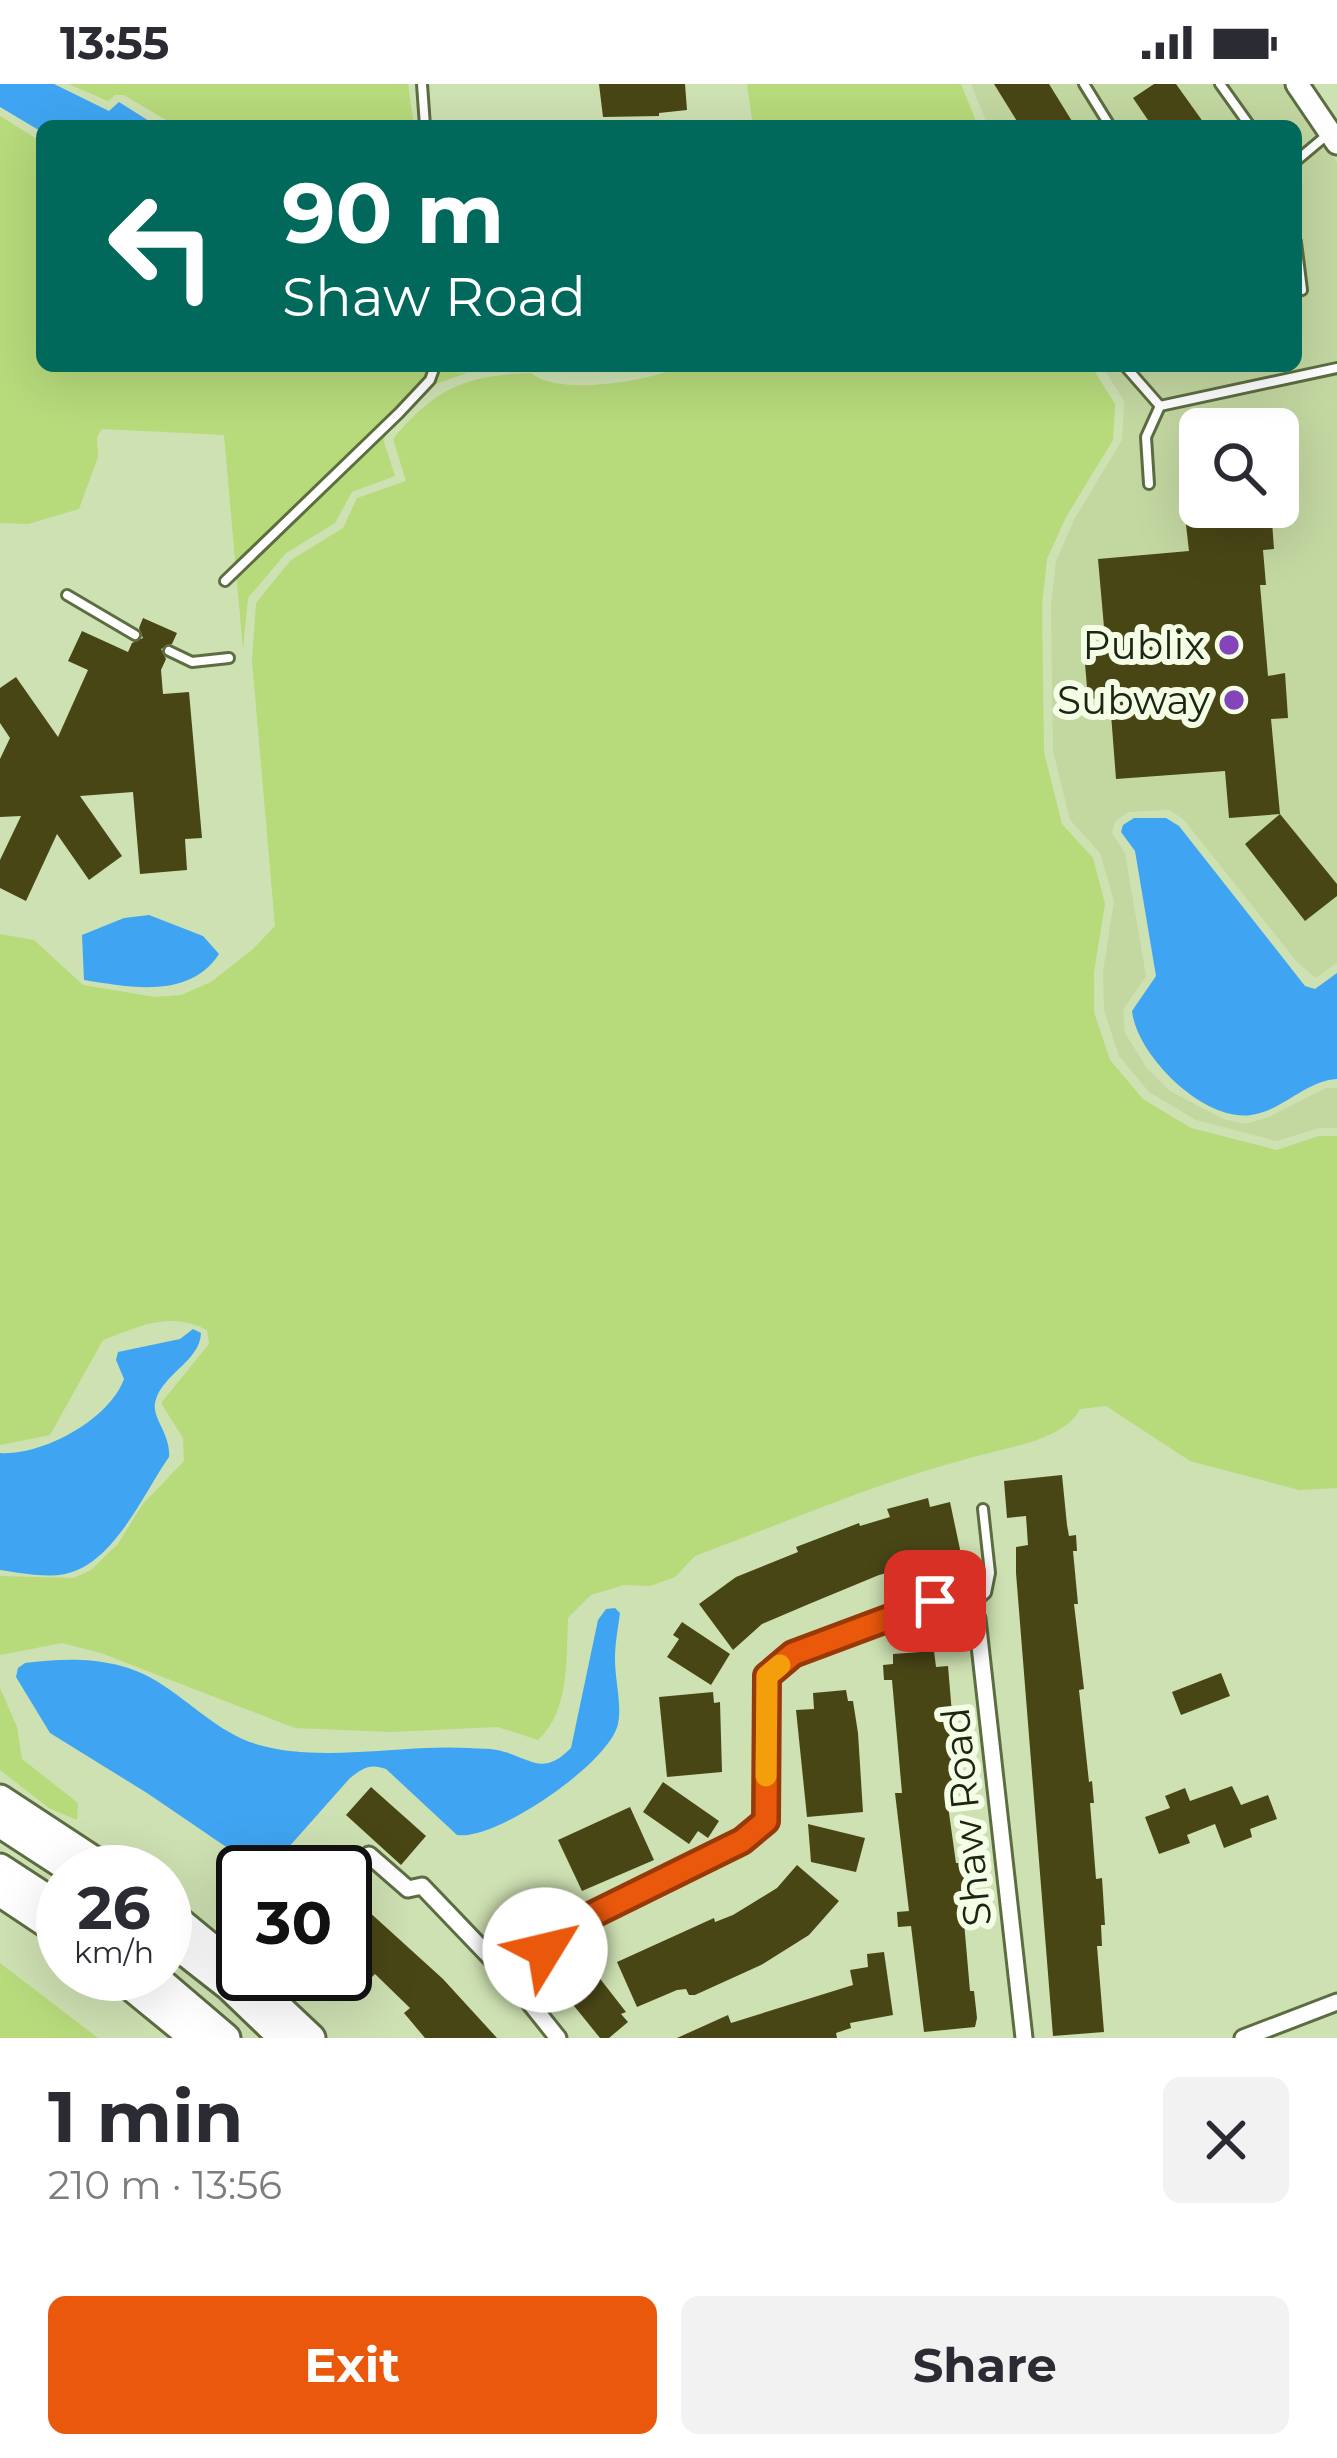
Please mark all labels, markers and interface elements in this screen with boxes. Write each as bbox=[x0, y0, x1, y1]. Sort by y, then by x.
text: 13:55 bbox=[60, 15, 169, 70]
text: 90 m bbox=[282, 162, 504, 264]
icon: left bbox=[84, 168, 240, 324]
text: Shaw Road bbox=[282, 264, 586, 330]
map controls bbox=[1179, 408, 1299, 528]
button: search bbox=[1179, 408, 1299, 528]
place label: Publix bbox=[1083, 621, 1205, 669]
marker: Publix bbox=[1216, 632, 1242, 658]
place label: Subway bbox=[1057, 676, 1211, 724]
marker: Subway bbox=[1221, 687, 1247, 713]
pin bbox=[884, 1550, 986, 1652]
icon: arrive bbox=[902, 1568, 968, 1634]
street label: Shaw Road bbox=[931, 1705, 1001, 1929]
speed limit sign: 30 bbox=[216, 1845, 372, 2001]
text: 26 bbox=[77, 1871, 151, 1944]
position arrow bbox=[482, 1887, 608, 2013]
text: km/h bbox=[74, 1934, 154, 1971]
text: 1 min bbox=[48, 2072, 244, 2160]
button: close bbox=[1163, 2077, 1289, 2203]
text: 210 m · 13:56 bbox=[48, 2161, 282, 2209]
button: Exit bbox=[48, 2296, 657, 2434]
button: Share bbox=[681, 2296, 1289, 2434]

